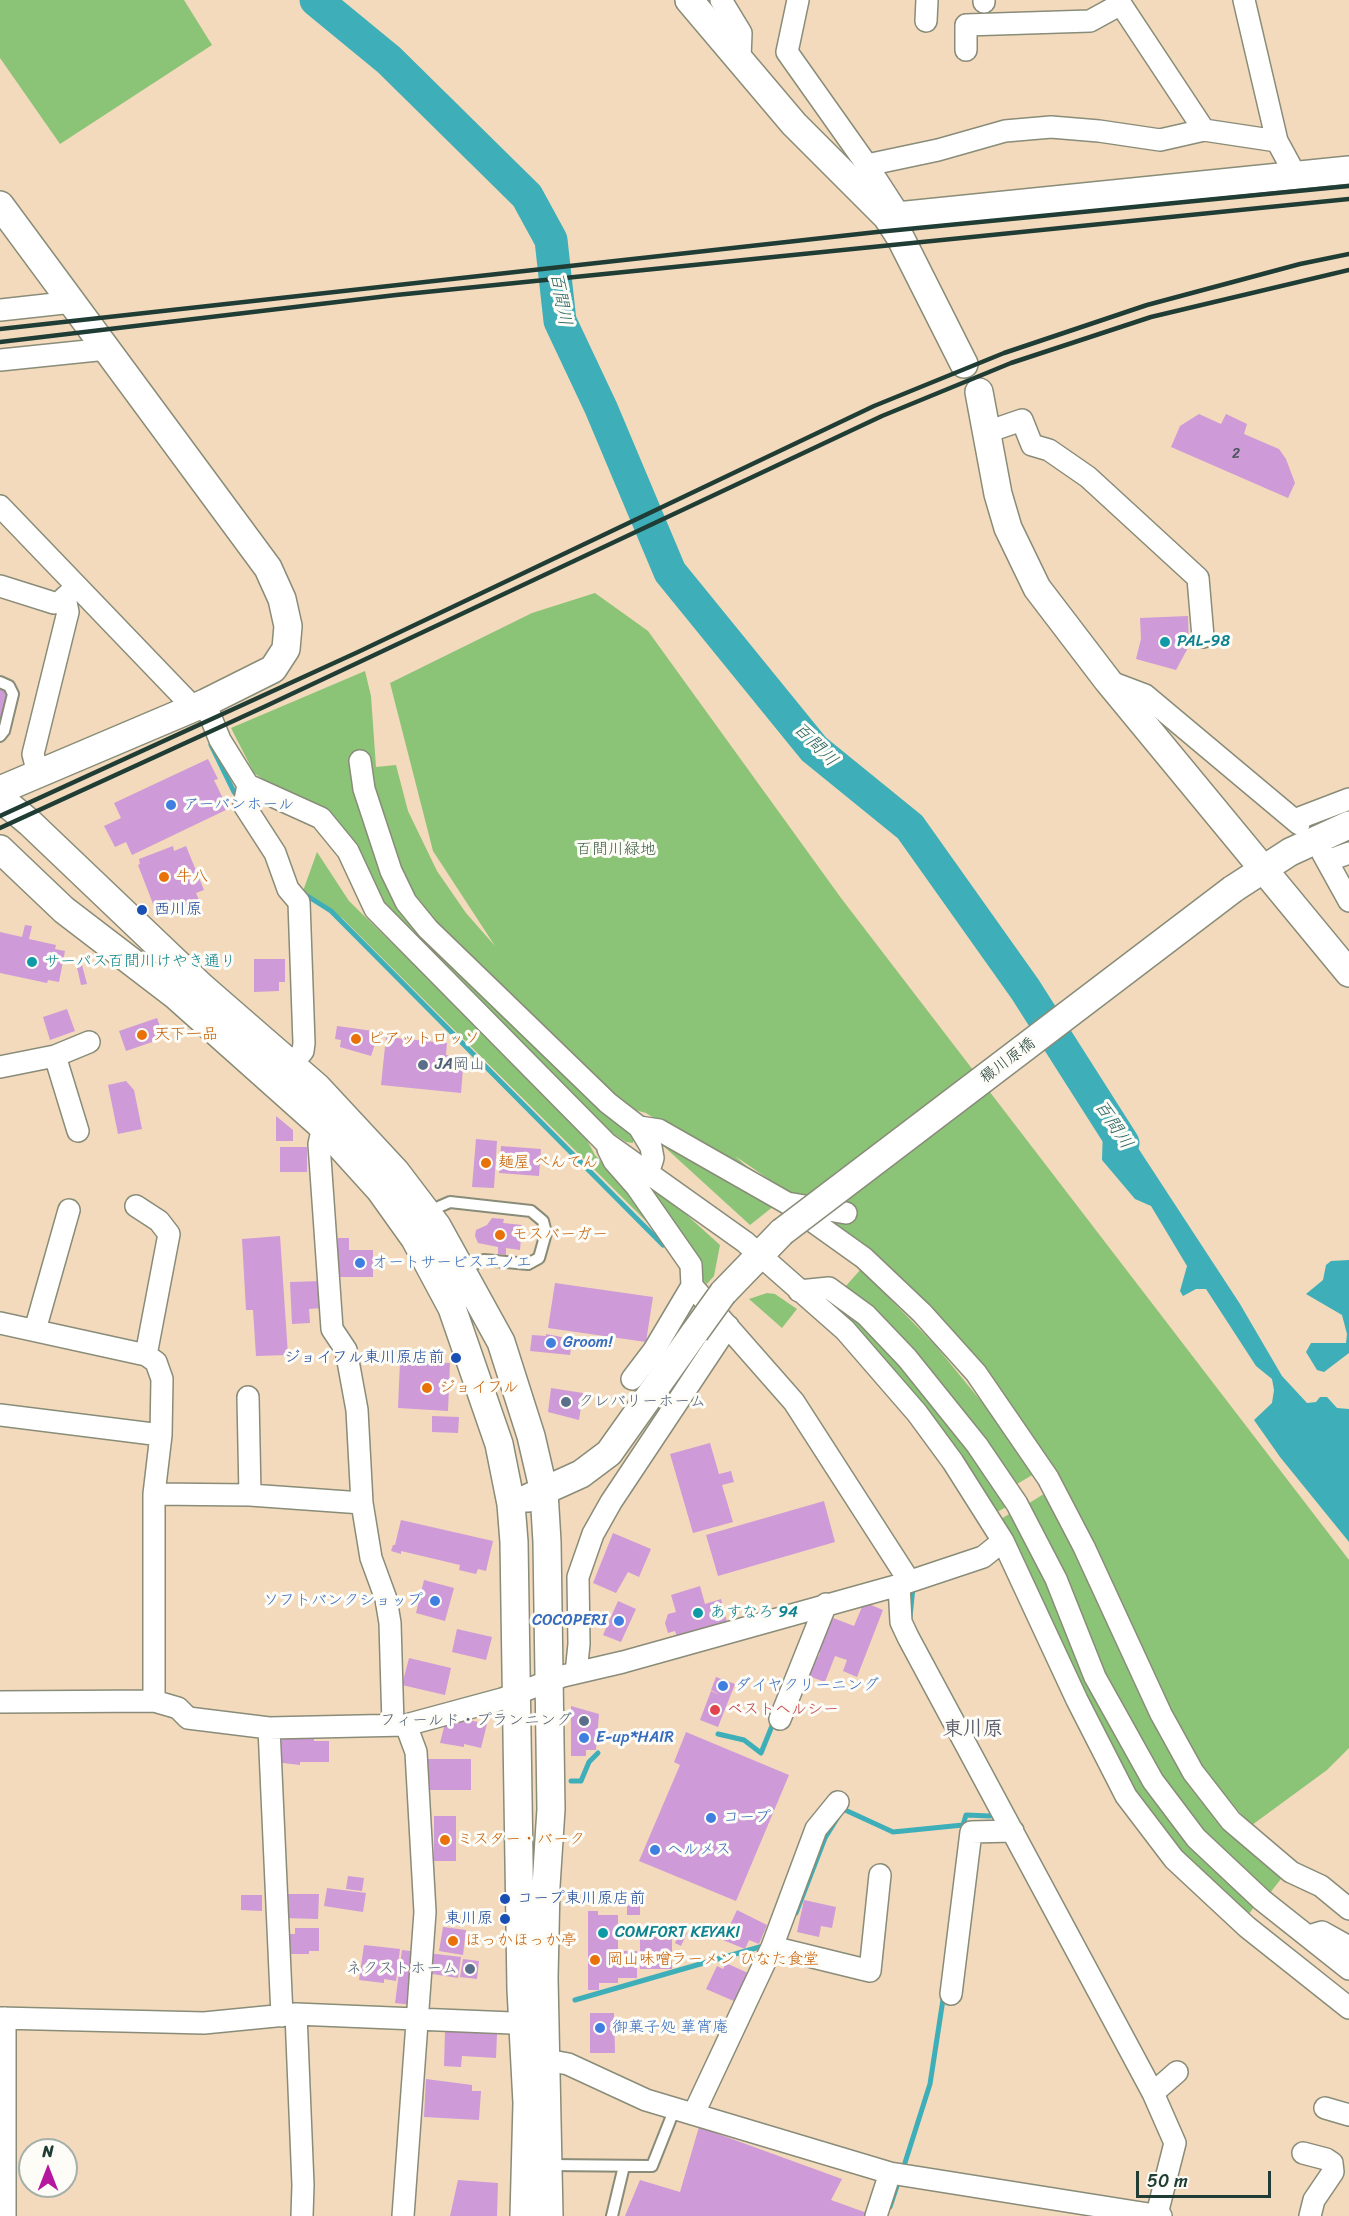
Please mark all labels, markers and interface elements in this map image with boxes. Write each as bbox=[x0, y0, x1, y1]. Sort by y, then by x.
water label: 百間川 bbox=[545, 271, 575, 327]
house number: 2 bbox=[1232, 446, 1240, 462]
place label: PAL-98 bbox=[1177, 632, 1230, 652]
marker: PAL-98 bbox=[1158, 635, 1172, 649]
water label: 百間川 bbox=[788, 718, 842, 772]
place label: アーバンホール bbox=[183, 795, 294, 815]
marker: アーバンホール bbox=[164, 798, 178, 812]
park label: 百間川緑地 bbox=[576, 840, 656, 860]
place label: 牛八 bbox=[176, 867, 208, 887]
marker: 牛八 bbox=[157, 870, 171, 884]
place label: 西川原 bbox=[154, 900, 202, 920]
marker: 西川原 bbox=[135, 903, 149, 917]
place label: サーパス百間川けやき通り bbox=[44, 952, 236, 972]
marker: サーパス百間川けやき通り bbox=[25, 955, 39, 969]
place label: 天下一品 bbox=[154, 1025, 218, 1045]
marker: 天下一品 bbox=[135, 1028, 149, 1042]
place label: ピアットロッソ bbox=[368, 1029, 480, 1049]
marker: ピアットロッソ bbox=[349, 1032, 363, 1046]
street label: 穝川原橋 bbox=[977, 1034, 1039, 1088]
place label: JA岡山 bbox=[435, 1055, 485, 1075]
marker: JA岡山 bbox=[416, 1058, 430, 1072]
water label: 百間川 bbox=[1089, 1096, 1137, 1154]
place label: 麺屋 べんてん bbox=[498, 1153, 598, 1173]
marker: 麺屋 べんてん bbox=[479, 1156, 493, 1170]
place label: モスバーガー bbox=[512, 1225, 608, 1245]
marker: モスバーガー bbox=[493, 1228, 507, 1242]
place label: オートサービスエノエ bbox=[372, 1253, 532, 1273]
marker: オートサービスエノエ bbox=[353, 1256, 367, 1270]
place label: Groom! bbox=[563, 1333, 612, 1353]
marker: Groom! bbox=[544, 1336, 558, 1350]
place label: ジョイフル東川原店前 bbox=[284, 1348, 444, 1368]
marker: ジョイフル東川原店前 bbox=[449, 1351, 463, 1365]
place label: ジョイフル bbox=[439, 1378, 519, 1398]
marker: ジョイフル bbox=[420, 1381, 434, 1395]
place label: クレバリーホーム bbox=[578, 1392, 706, 1412]
marker: クレバリーホーム bbox=[559, 1395, 573, 1409]
place label: ソフトバンクショップ bbox=[263, 1591, 423, 1611]
marker: ソフトバンクショップ bbox=[428, 1594, 442, 1608]
place label: あすなろ 94 bbox=[710, 1603, 798, 1623]
marker: あすなろ 94 bbox=[691, 1606, 705, 1620]
place label: COCOPERI bbox=[532, 1611, 607, 1631]
marker: COCOPERI bbox=[612, 1614, 626, 1628]
place label: ダイヤクリーニング bbox=[735, 1676, 879, 1696]
marker: ダイヤクリーニング bbox=[716, 1679, 730, 1693]
place label: ベストヘルシー bbox=[727, 1700, 839, 1720]
marker: ベストヘルシー bbox=[708, 1703, 722, 1717]
place label: フィールド・プランニング bbox=[380, 1711, 572, 1731]
marker: フィールド・プランニング bbox=[577, 1714, 591, 1728]
district label: 東川原 bbox=[943, 1718, 1003, 1742]
place label: E-up*HAIR bbox=[596, 1728, 674, 1748]
marker: E-up*HAIR bbox=[577, 1731, 591, 1745]
place label: コープ bbox=[723, 1808, 771, 1828]
marker: コープ bbox=[704, 1811, 718, 1825]
place label: ミスター・バーク bbox=[457, 1830, 585, 1850]
marker: ミスター・バーク bbox=[438, 1833, 452, 1847]
place label: ヘルメス bbox=[667, 1840, 731, 1860]
marker: ヘルメス bbox=[648, 1843, 662, 1857]
place label: コープ東川原店前 bbox=[517, 1889, 645, 1909]
marker: コープ東川原店前 bbox=[498, 1892, 512, 1906]
place label: 東川原 bbox=[445, 1909, 493, 1929]
marker: 東川原 bbox=[498, 1912, 512, 1926]
place label: COMFORT KEYAKI bbox=[615, 1923, 740, 1943]
marker: COMFORT KEYAKI bbox=[596, 1926, 610, 1940]
place label: ほっかほっか亭 bbox=[465, 1931, 577, 1951]
marker: ほっかほっか亭 bbox=[446, 1934, 460, 1948]
place label: 岡山味噌ラーメン ひなた食堂 bbox=[607, 1950, 819, 1970]
marker: 岡山味噌ラーメン ひなた食堂 bbox=[588, 1953, 602, 1967]
place label: ネクストホーム bbox=[346, 1959, 458, 1979]
marker: ネクストホーム bbox=[463, 1962, 477, 1976]
place label: 御菓子処 華宵庵 bbox=[612, 2018, 728, 2038]
marker: 御菓子処 華宵庵 bbox=[593, 2021, 607, 2035]
text: N bbox=[42, 2137, 54, 2166]
north arrow bbox=[18, 2138, 78, 2198]
scale bar bbox=[1139, 2159, 1274, 2197]
text: 50 m bbox=[1147, 2165, 1188, 2197]

